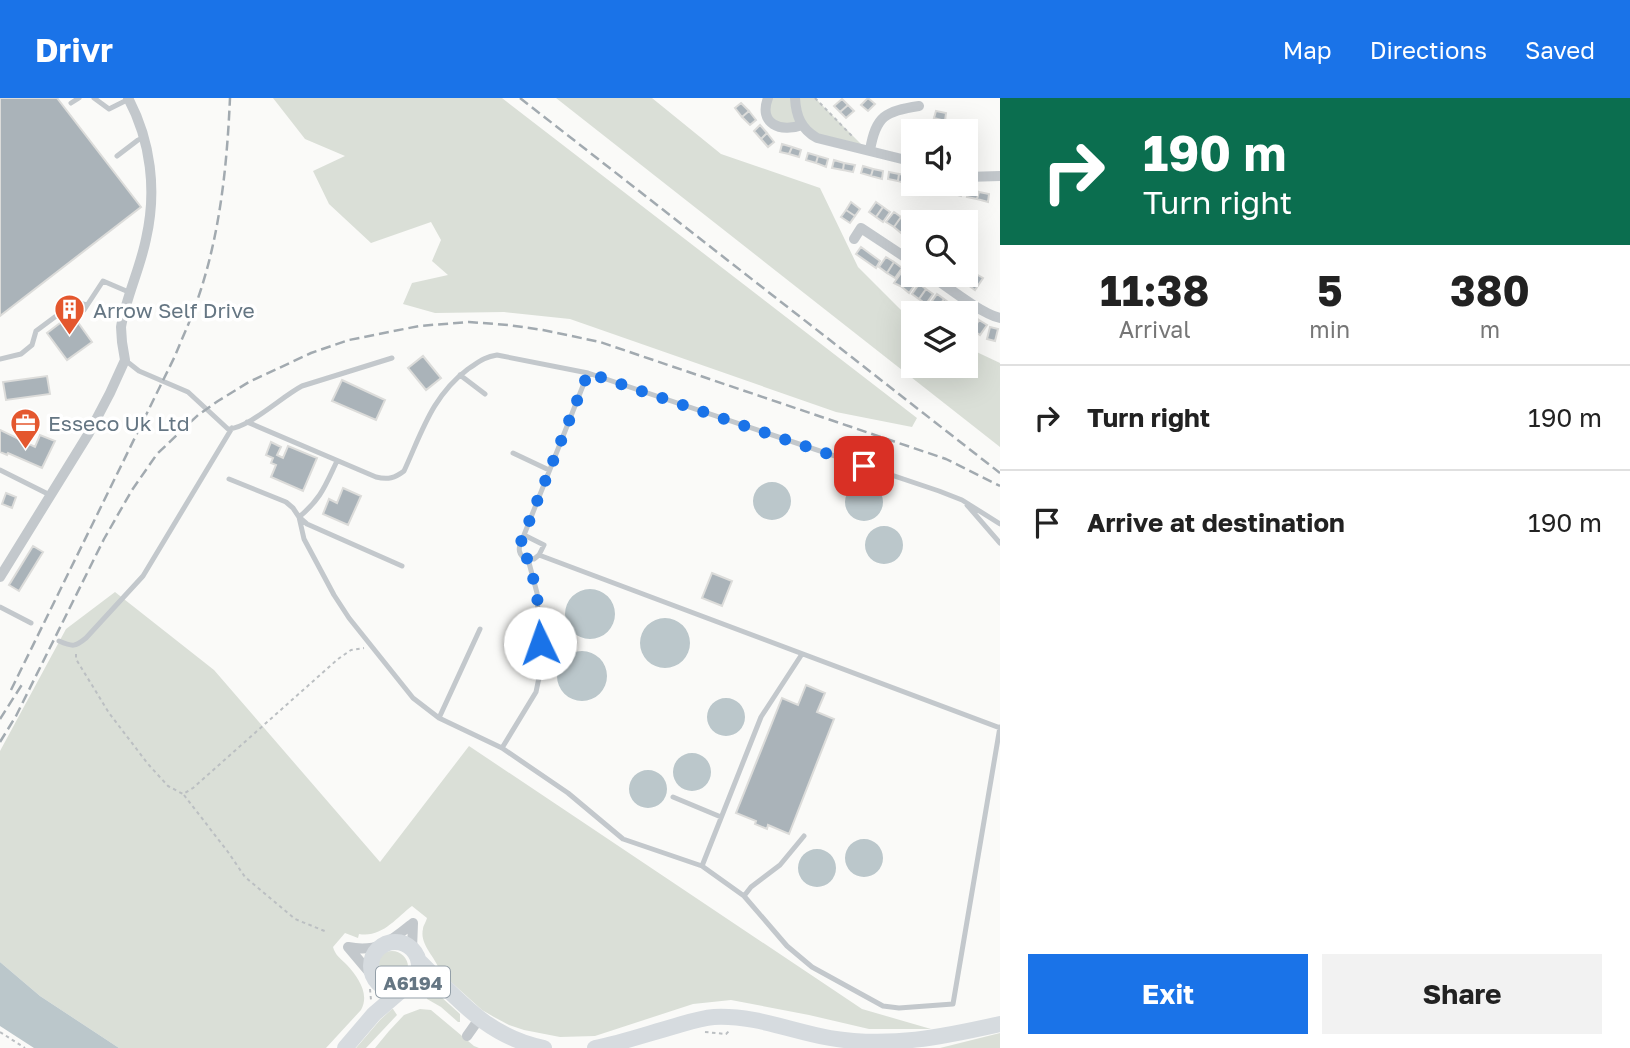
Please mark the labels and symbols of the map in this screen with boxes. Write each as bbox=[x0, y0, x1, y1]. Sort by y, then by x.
building icon: Arrow Self Drive bbox=[53, 293, 87, 337]
place label: Arrow Self Drive bbox=[93, 297, 255, 323]
office icon: Esseco Uk Ltd bbox=[8, 406, 42, 450]
place label: Esseco Uk Ltd bbox=[48, 410, 190, 436]
pin bbox=[834, 436, 894, 496]
position arrow bbox=[503, 606, 577, 680]
road number: A6194 bbox=[376, 967, 450, 998]

